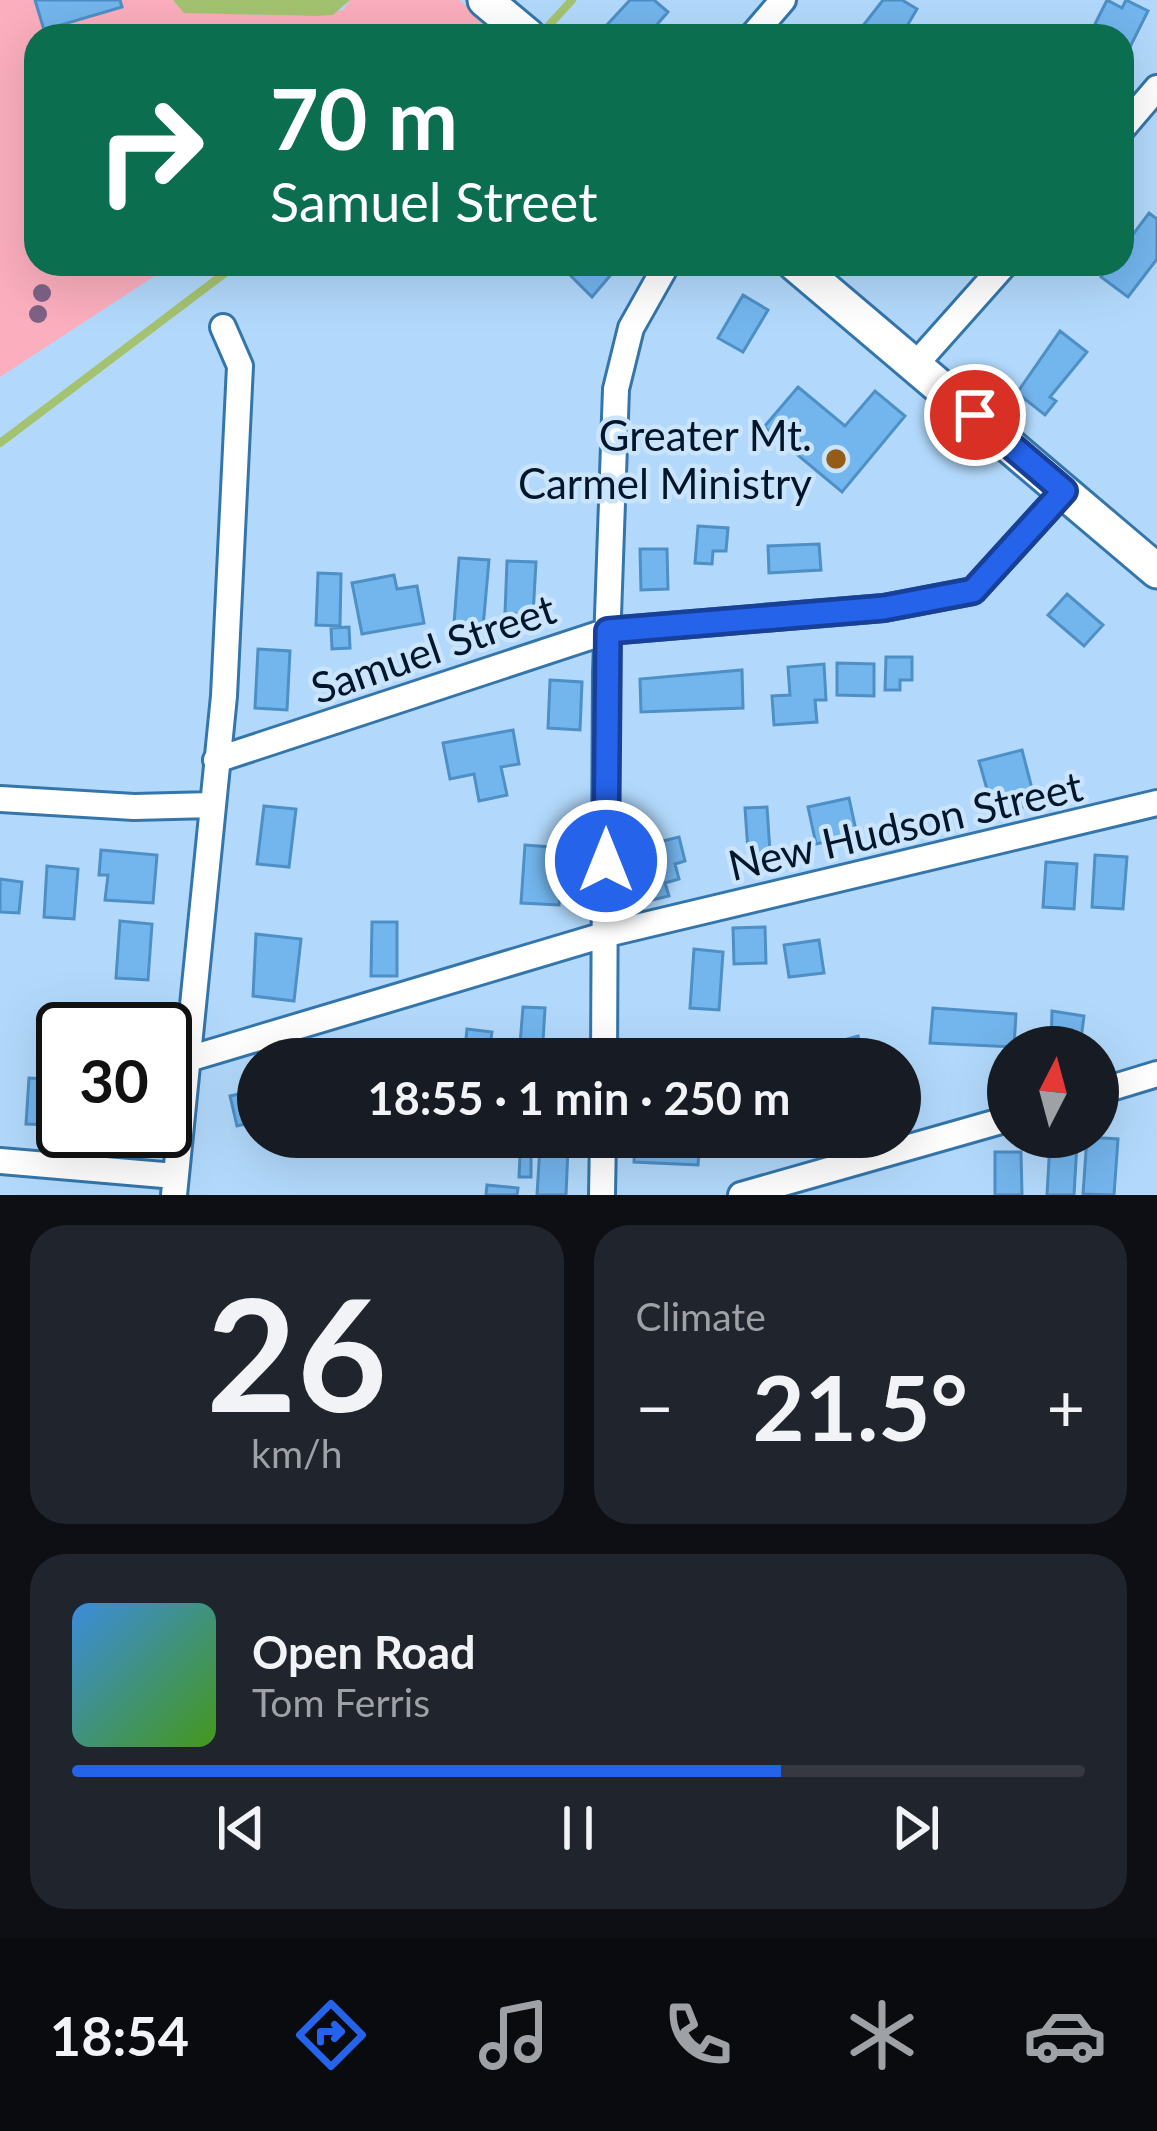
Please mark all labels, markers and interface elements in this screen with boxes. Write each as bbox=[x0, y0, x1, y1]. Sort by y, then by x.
text: 70 m bbox=[270, 67, 458, 168]
icon: right bbox=[72, 72, 228, 228]
text: Samuel Street bbox=[270, 169, 598, 234]
pin bbox=[924, 364, 1026, 466]
icon: arrive bbox=[942, 382, 1008, 448]
place label: Greater Mt. Carmel Ministry bbox=[518, 410, 812, 508]
marker: Greater Mt. Carmel Ministry bbox=[823, 446, 849, 472]
street label: Samuel Street bbox=[304, 583, 562, 713]
street label: New Hudson Street bbox=[723, 760, 1087, 890]
position arrow bbox=[543, 798, 669, 924]
speed limit sign: 30 bbox=[36, 1002, 192, 1158]
north arrow bbox=[987, 1026, 1119, 1158]
map controls bbox=[987, 1026, 1119, 1158]
text: 18:55 · 1 min · 250 m bbox=[368, 1071, 790, 1125]
text: 26 bbox=[206, 1258, 387, 1445]
text: Climate bbox=[636, 1293, 766, 1339]
text: 21.5° bbox=[753, 1352, 968, 1460]
text: − bbox=[636, 1367, 674, 1446]
text: + bbox=[1047, 1367, 1085, 1446]
text: km/h bbox=[251, 1430, 342, 1476]
text: Open Road bbox=[252, 1625, 476, 1679]
text: Tom Ferris bbox=[252, 1679, 430, 1725]
icon: previous bbox=[208, 1795, 274, 1861]
icon: pause bbox=[545, 1795, 611, 1861]
icon: next bbox=[883, 1795, 949, 1861]
icon: directions bbox=[289, 1993, 373, 2077]
icon: music bbox=[472, 1993, 556, 2077]
icon: phone bbox=[656, 1993, 740, 2077]
icon: climate bbox=[840, 1993, 924, 2077]
icon: car bbox=[1023, 1993, 1107, 2077]
text: 18:54 bbox=[50, 2003, 189, 2068]

